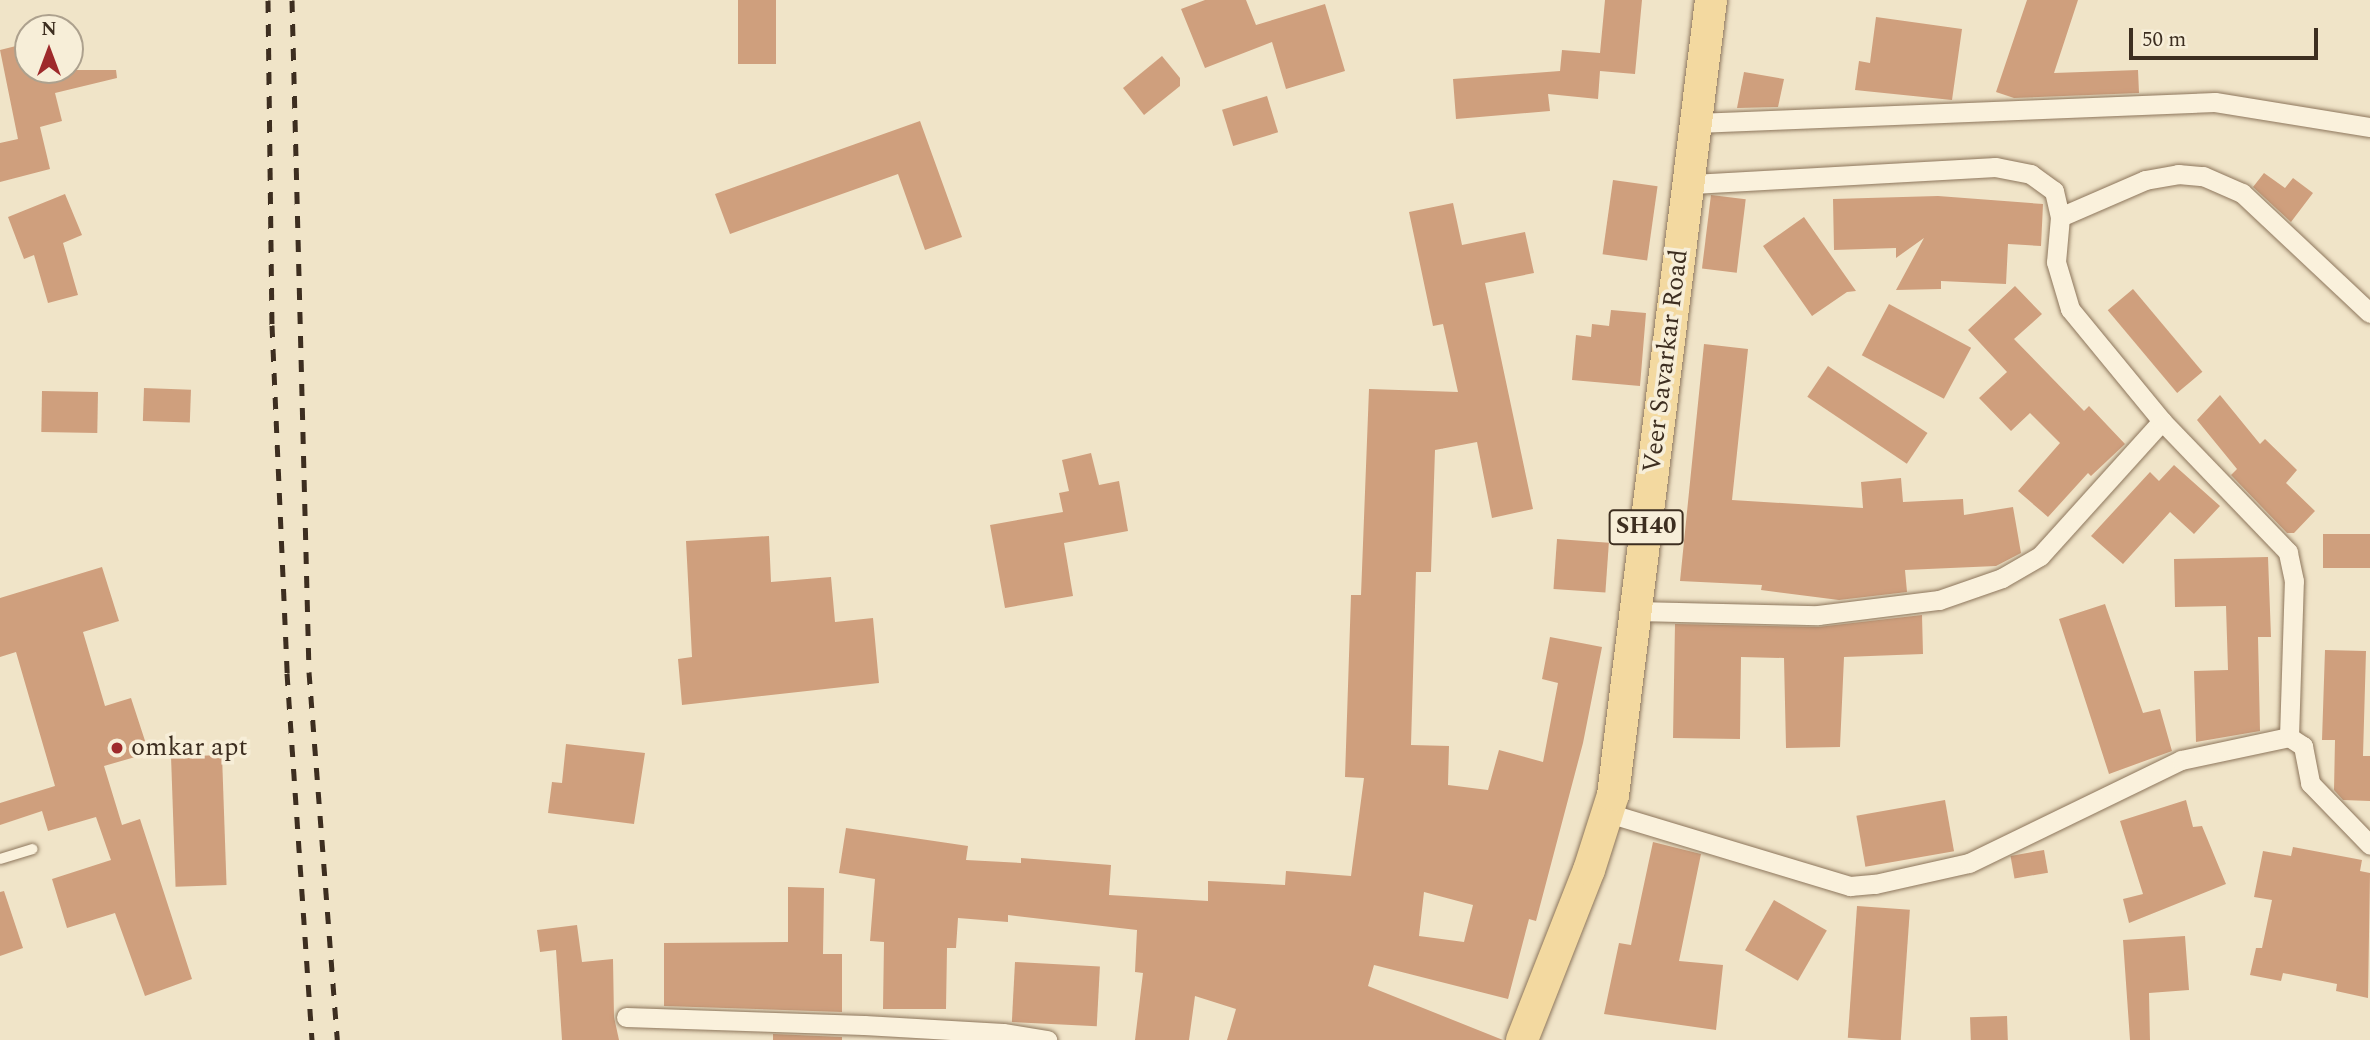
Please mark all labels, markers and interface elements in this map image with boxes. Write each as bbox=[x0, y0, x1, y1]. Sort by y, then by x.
north arrow bbox=[14, 14, 84, 84]
scale bar bbox=[2132, 14, 2321, 58]
text: N bbox=[41, 15, 57, 44]
text: 50 m bbox=[2142, 24, 2186, 56]
street label: Veer Savarkar Road bbox=[1637, 248, 1695, 474]
road number: SH40 bbox=[1608, 506, 1684, 548]
place label: omkar apt bbox=[131, 732, 248, 764]
marker: omkar apt bbox=[109, 740, 125, 756]

